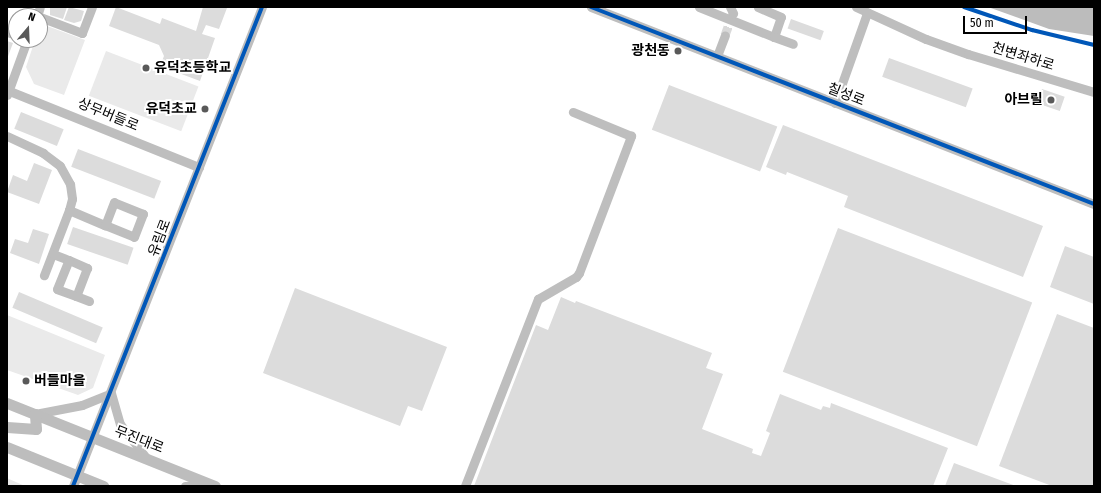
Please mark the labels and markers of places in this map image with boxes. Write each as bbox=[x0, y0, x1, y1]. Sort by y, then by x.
place label: 광천동 bbox=[631, 43, 670, 59]
marker: 광천동 bbox=[673, 46, 683, 56]
place label: 유덕초등학교 bbox=[154, 60, 231, 76]
marker: 유덕초등학교 bbox=[141, 63, 151, 73]
place label: 아브릴 bbox=[1004, 92, 1043, 108]
marker: 아브릴 bbox=[1046, 95, 1056, 105]
place label: 유덕초교 bbox=[145, 101, 197, 117]
marker: 유덕초교 bbox=[200, 104, 210, 114]
place label: 버들마을 bbox=[34, 373, 86, 389]
marker: 버들마을 bbox=[21, 376, 31, 386]

